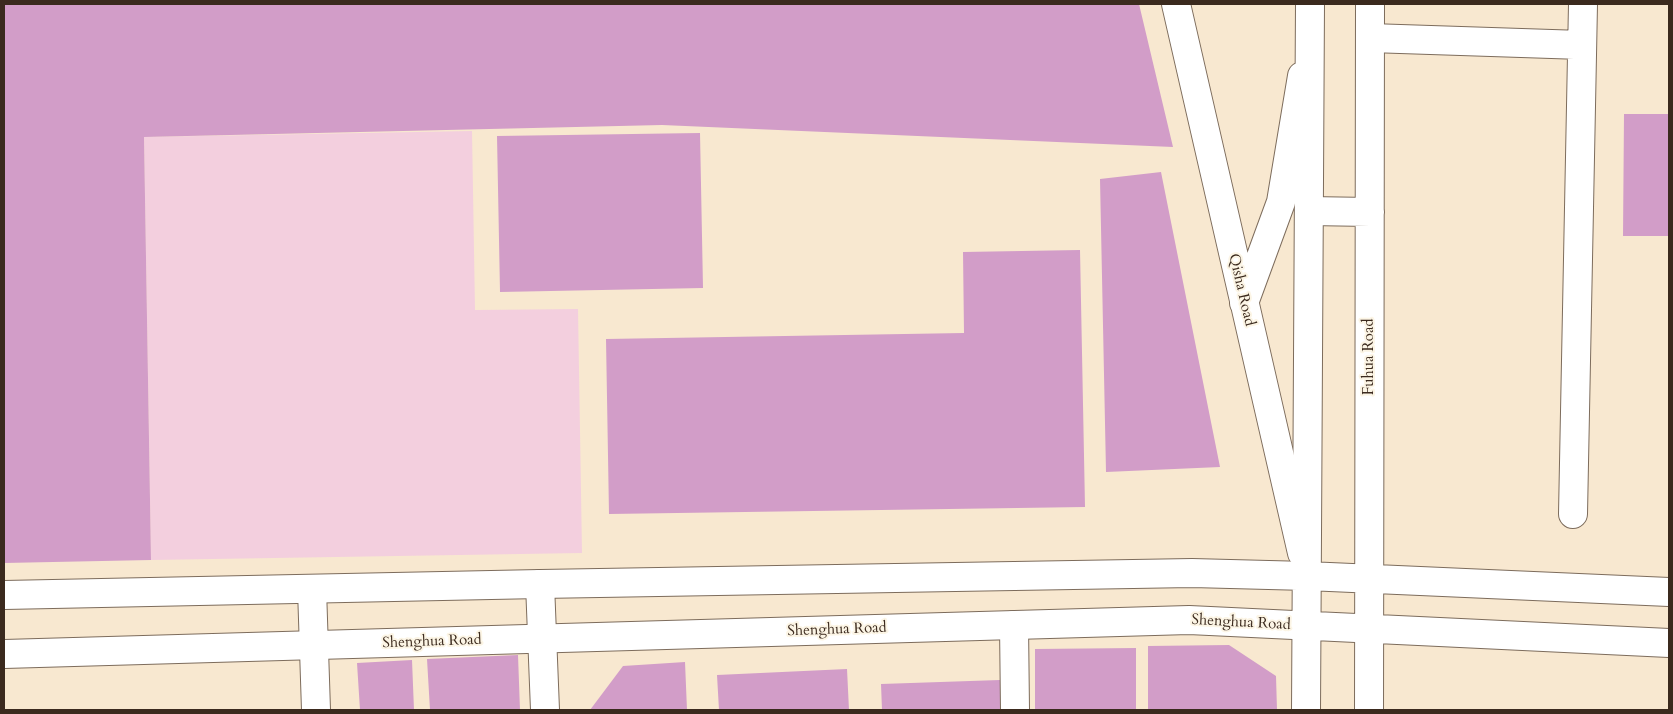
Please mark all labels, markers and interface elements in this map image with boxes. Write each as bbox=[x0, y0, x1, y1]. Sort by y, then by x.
street label: Qisha Road bbox=[1224, 252, 1258, 328]
street label: Fuhua Road bbox=[1361, 319, 1379, 395]
street label: Shenghua Road bbox=[1191, 611, 1291, 635]
street label: Shenghua Road bbox=[787, 619, 887, 641]
street label: Shenghua Road bbox=[382, 631, 482, 653]

